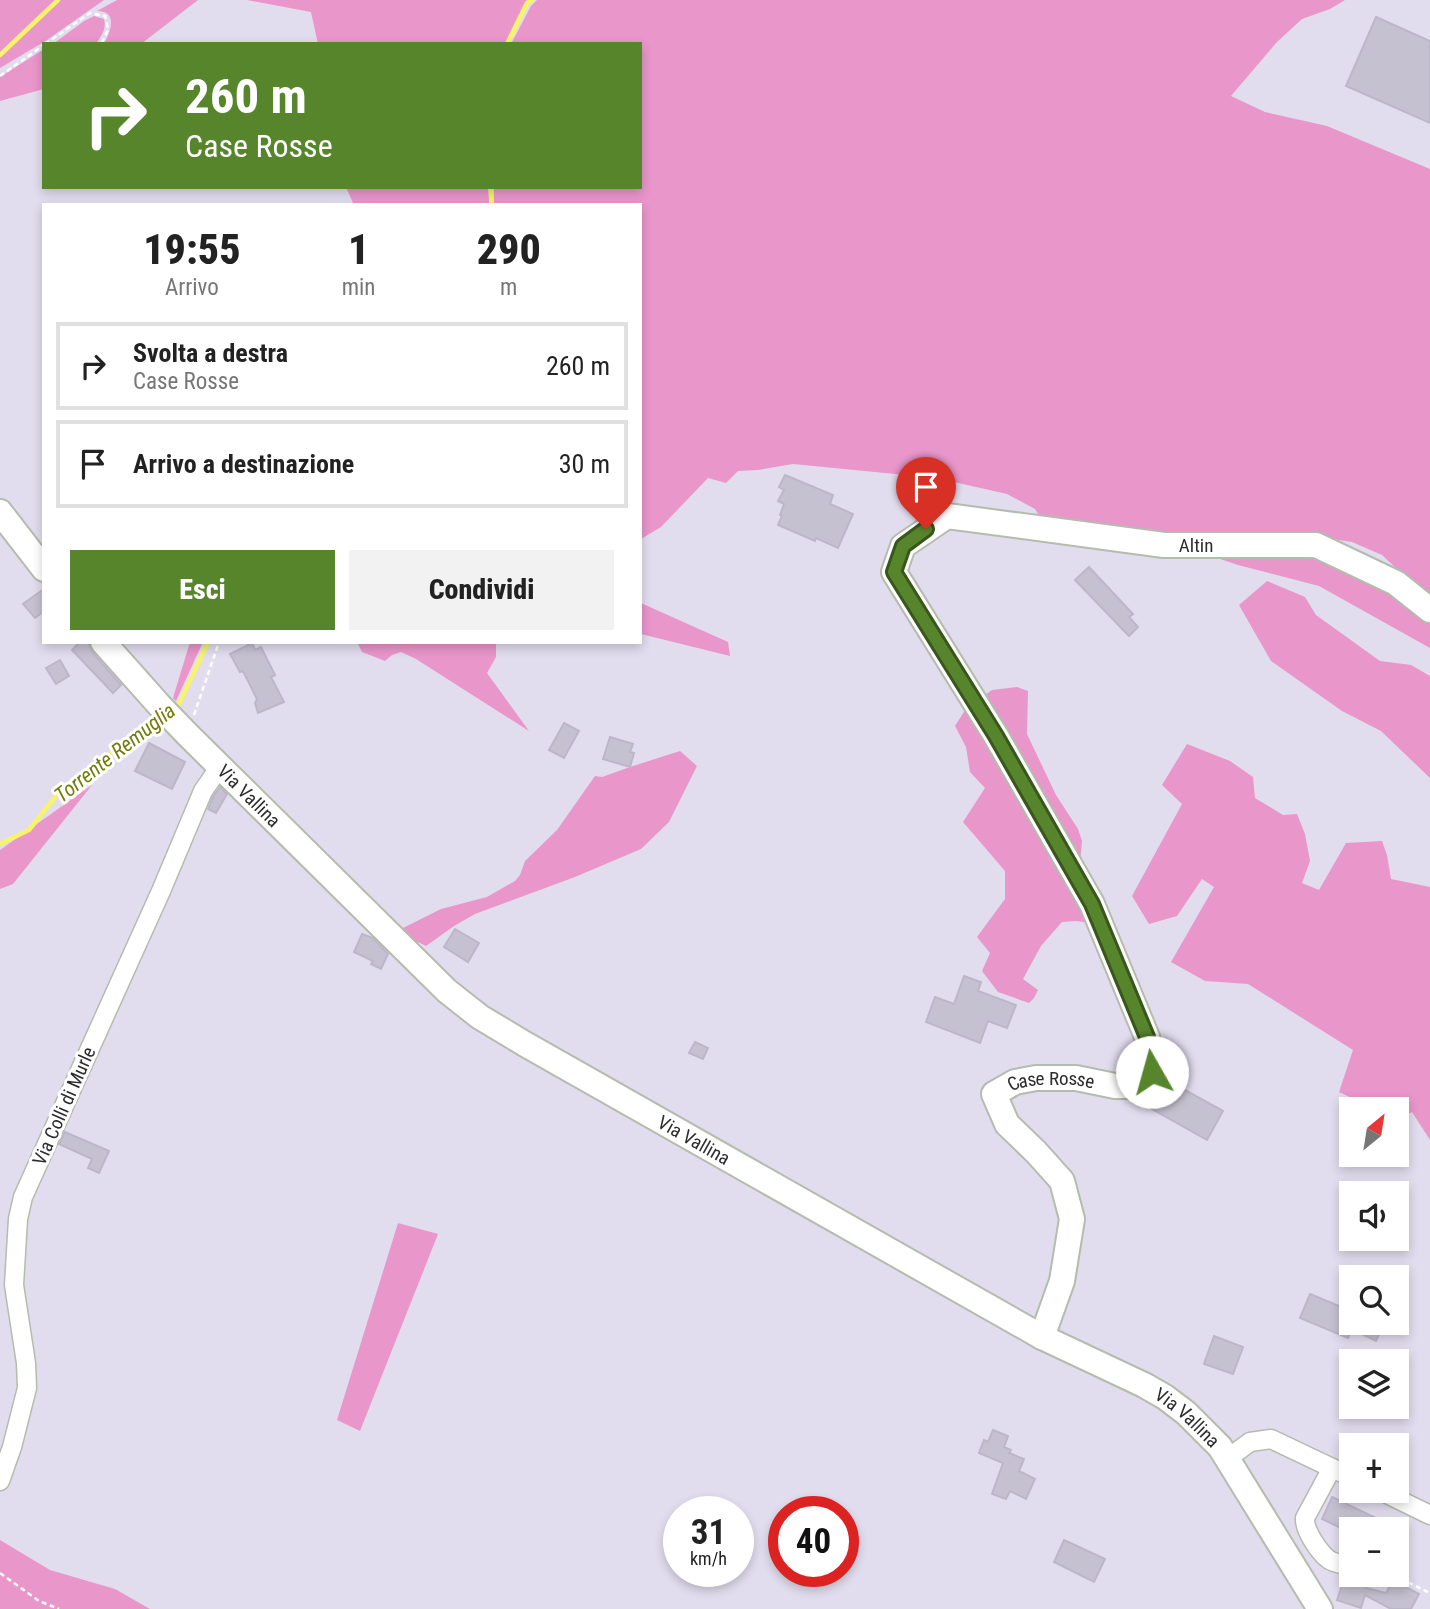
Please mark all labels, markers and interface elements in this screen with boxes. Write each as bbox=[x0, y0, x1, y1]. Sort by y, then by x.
text: 260 m bbox=[185, 68, 307, 125]
icon: right bbox=[70, 70, 161, 161]
text: Case Rosse bbox=[185, 127, 333, 165]
text: 19:55 bbox=[143, 225, 240, 274]
text: 1 bbox=[348, 225, 369, 274]
text: 290 bbox=[477, 225, 541, 274]
text: Arrivo bbox=[165, 274, 219, 301]
text: min bbox=[342, 274, 375, 301]
text: m bbox=[500, 274, 517, 301]
text: Svolta a destra bbox=[133, 338, 288, 368]
icon: right bbox=[74, 347, 112, 385]
text: 260 m bbox=[546, 351, 610, 381]
text: Case Rosse bbox=[133, 368, 239, 395]
icon: arrive bbox=[74, 445, 112, 483]
text: Arrivo a destinazione bbox=[133, 449, 354, 479]
text: 30 m bbox=[559, 449, 610, 479]
pin bbox=[896, 457, 956, 529]
icon: arrive bbox=[907, 468, 945, 506]
street label: Altin bbox=[1179, 534, 1213, 557]
button: Esci bbox=[70, 550, 335, 630]
button: Condividi bbox=[349, 550, 614, 630]
water label: Torrente Remuglia bbox=[50, 698, 180, 808]
street label: Via Vallina bbox=[213, 759, 285, 831]
position arrow bbox=[1115, 1035, 1189, 1109]
street label: Via Colli di Murle bbox=[28, 1043, 100, 1169]
street label: Case Rosse bbox=[1003, 1067, 1097, 1096]
north arrow bbox=[1339, 1097, 1409, 1167]
map controls bbox=[1339, 1097, 1409, 1587]
street label: Via Vallina bbox=[654, 1110, 734, 1169]
button: sound bbox=[1339, 1181, 1409, 1251]
button: search bbox=[1339, 1265, 1409, 1335]
button: layers bbox=[1339, 1349, 1409, 1419]
street label: Via Vallina bbox=[1151, 1382, 1225, 1452]
button: + bbox=[1339, 1433, 1409, 1503]
speed limit sign: 40 bbox=[768, 1496, 859, 1587]
text: 31 bbox=[691, 1512, 726, 1553]
button: − bbox=[1339, 1517, 1409, 1587]
text: km/h bbox=[690, 1548, 727, 1569]

